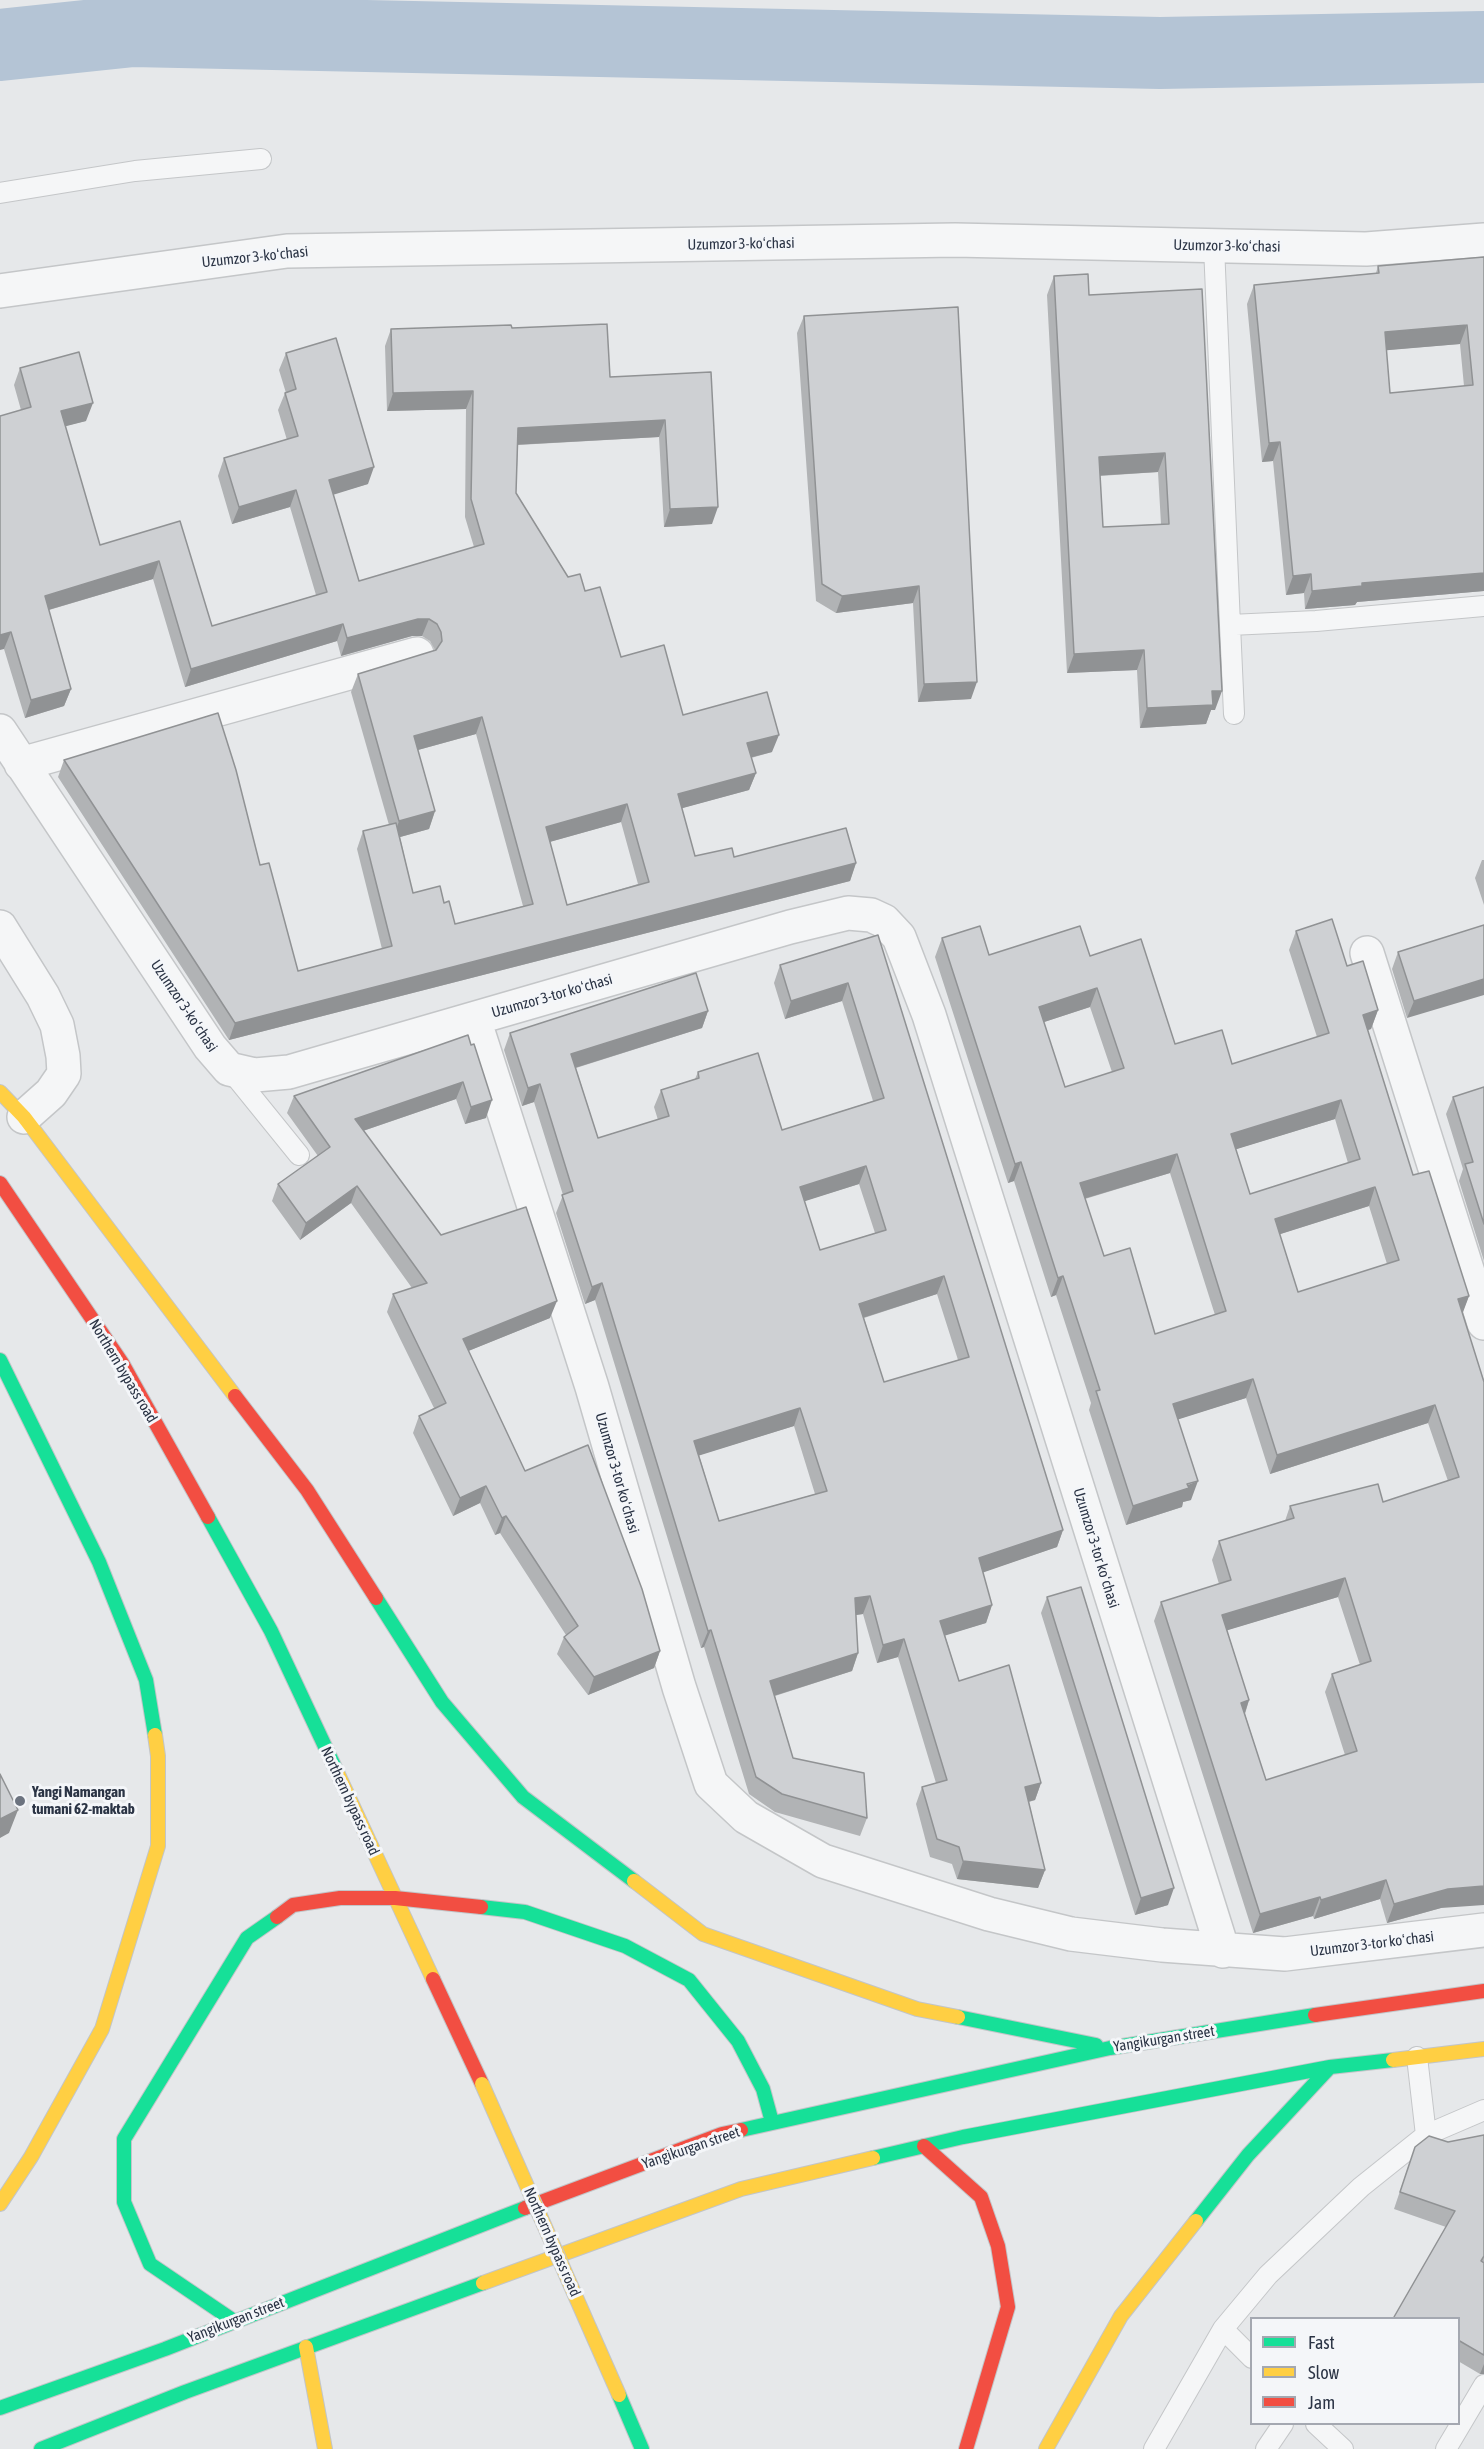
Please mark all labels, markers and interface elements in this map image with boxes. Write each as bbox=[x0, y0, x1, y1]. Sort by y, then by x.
street label: Uzumzor 3-koʻchasi bbox=[687, 234, 795, 254]
street label: Uzumzor 3-koʻchasi bbox=[1173, 236, 1281, 256]
street label: Uzumzor 3-koʻchasi bbox=[201, 242, 309, 272]
street label: Uzumzor 3-koʻchasi bbox=[147, 957, 221, 1055]
street label: Uzumzor 3-tor koʻchasi bbox=[490, 970, 614, 1022]
street label: Northern bypass road bbox=[85, 1316, 161, 1426]
street label: Uzumzor 3-tor koʻchasi bbox=[591, 1411, 643, 1535]
street label: Uzumzor 3-tor koʻchasi bbox=[1069, 1486, 1123, 1610]
street label: Northern bypass road bbox=[317, 1744, 383, 1858]
place label: Yangi Namangan tumani 62-maktab bbox=[32, 1783, 135, 1818]
marker: Yangi Namangan tumani 62-maktab bbox=[13, 1794, 27, 1808]
street label: Uzumzor 3-tor koʻchasi bbox=[1309, 1927, 1435, 1961]
street label: Yangikurgan street bbox=[1112, 2022, 1216, 2056]
street label: Yangikurgan street bbox=[640, 2123, 742, 2173]
street label: Northern bypass road bbox=[520, 2185, 584, 2299]
street label: Yangikurgan street bbox=[185, 2293, 287, 2347]
legend bbox=[1250, 2317, 1460, 2425]
text: Fast bbox=[1308, 2332, 1335, 2353]
text: Slow bbox=[1308, 2362, 1339, 2383]
text: Jam bbox=[1308, 2392, 1335, 2413]

